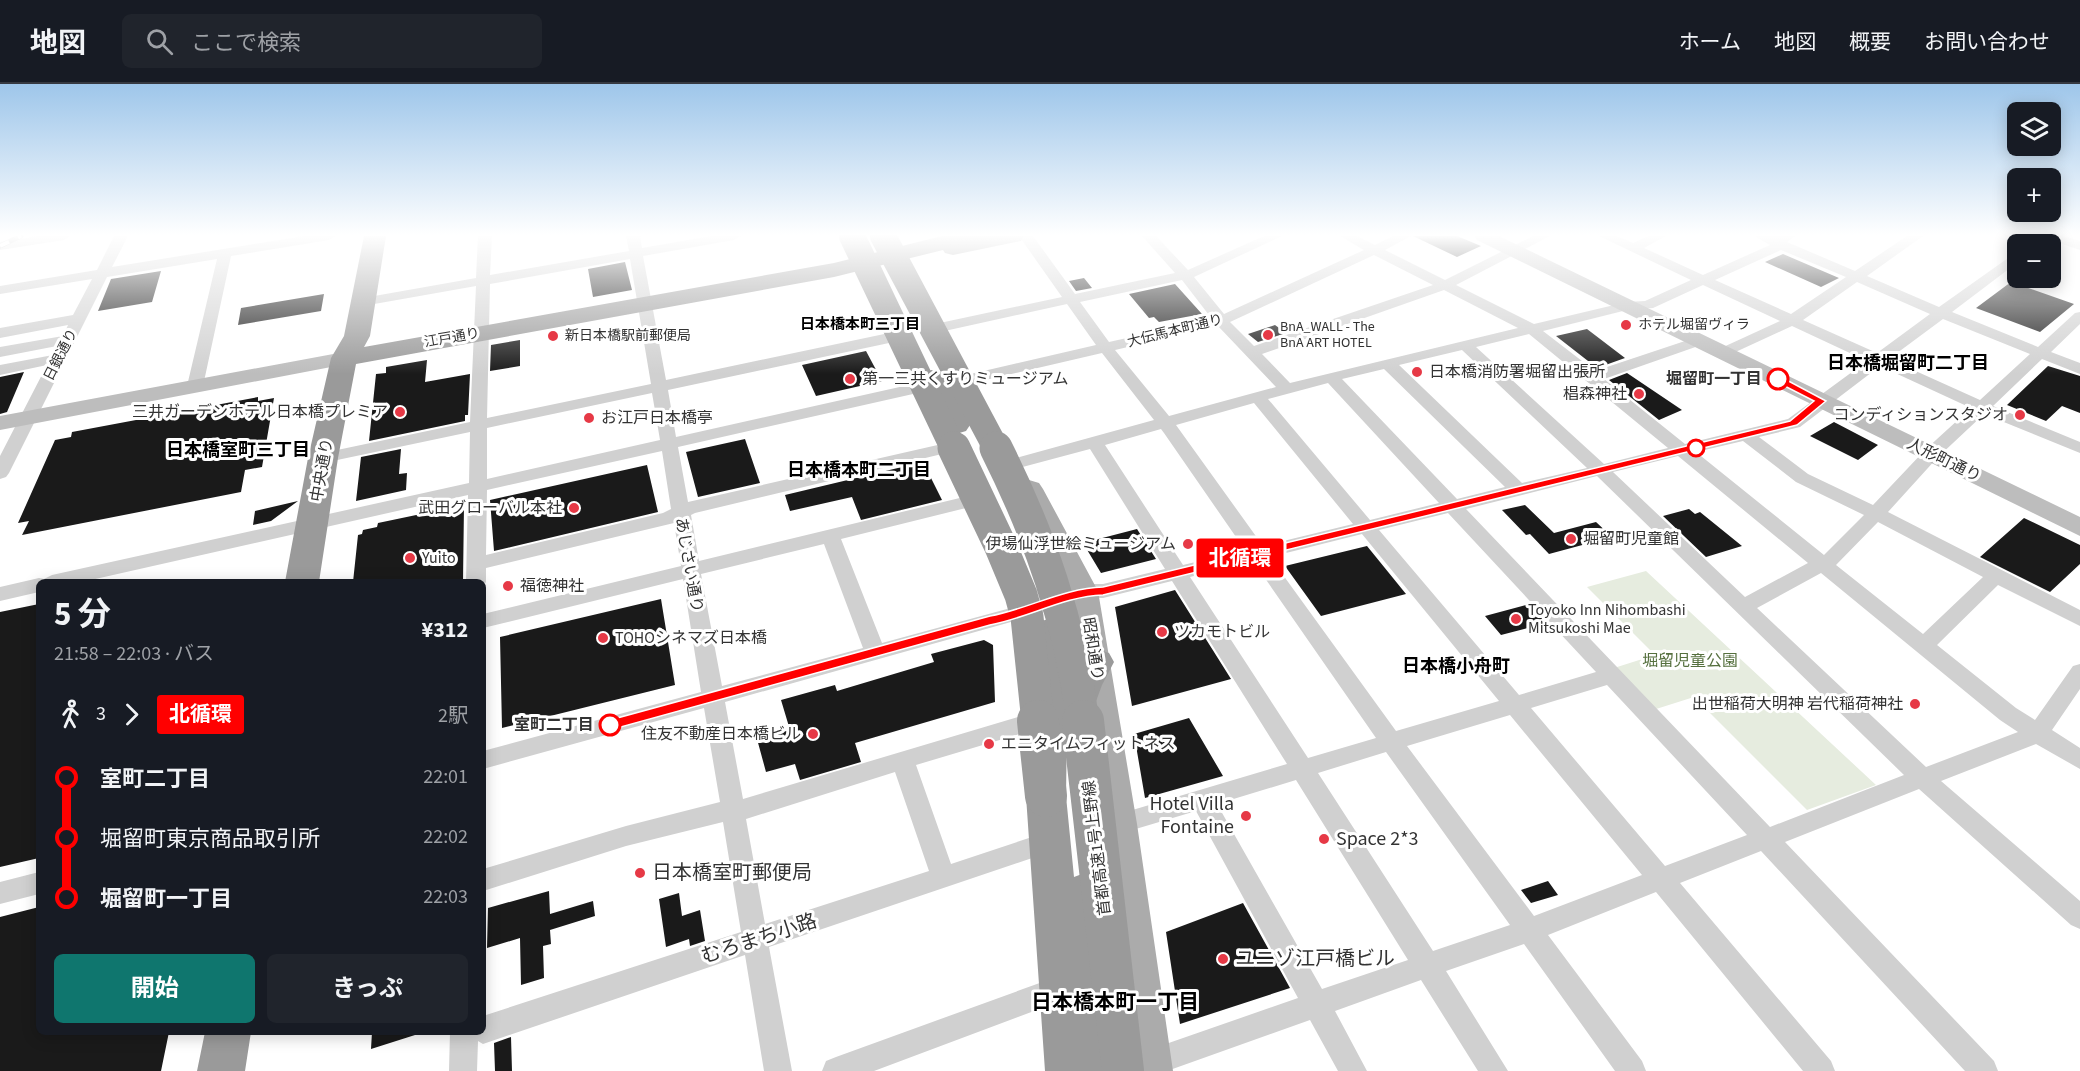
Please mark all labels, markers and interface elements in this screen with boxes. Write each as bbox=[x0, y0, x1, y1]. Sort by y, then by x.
search box bbox=[122, 14, 542, 68]
text: 地図 bbox=[30, 23, 86, 63]
icon: search bbox=[143, 25, 176, 58]
text: ここで検索 bbox=[191, 27, 301, 59]
text: ホーム bbox=[1679, 27, 1741, 57]
text: 地図 bbox=[1774, 27, 1816, 57]
text: 概要 bbox=[1849, 27, 1891, 57]
text: お問い合わせ bbox=[1924, 27, 2050, 57]
map controls bbox=[2007, 102, 2061, 288]
button: layers bbox=[2007, 102, 2061, 156]
button: + bbox=[2007, 168, 2061, 222]
button: − bbox=[2007, 234, 2061, 288]
street label: 大伝馬本町通り bbox=[1125, 309, 1225, 353]
district label: 日本橋本町三丁目 bbox=[800, 314, 920, 335]
place label: ホテル堀留ヴィラ bbox=[1638, 315, 1750, 335]
place label: BnA_WALL - The BnA ART HOTEL bbox=[1280, 317, 1375, 353]
marker: ホテル堀留ヴィラ bbox=[1619, 318, 1633, 332]
street label: 江戸通り bbox=[423, 323, 481, 353]
street label: 日銀通り bbox=[39, 326, 83, 384]
place label: 新日本橋駅前郵便局 bbox=[565, 326, 691, 346]
marker: BnA_WALL - The BnA ART HOTEL bbox=[1261, 328, 1275, 342]
marker: 新日本橋駅前郵便局 bbox=[546, 329, 560, 343]
district label: 日本橋堀留町二丁目 bbox=[1827, 351, 1989, 376]
place label: 日本橋消防署堀留出張所 bbox=[1429, 361, 1605, 383]
marker: 日本橋消防署堀留出張所 bbox=[1410, 365, 1424, 379]
place label: 第一三共くすりミュージアム bbox=[862, 368, 1069, 390]
place label: 堀留町一丁目 bbox=[1666, 368, 1762, 390]
marker: 堀留町一丁目 bbox=[1767, 368, 1789, 390]
marker: 第一三共くすりミュージアム bbox=[843, 372, 857, 386]
place label: 椙森神社 bbox=[1563, 383, 1627, 405]
marker: 椙森神社 bbox=[1632, 387, 1646, 401]
place label: 三井ガーデンホテル日本橋プレミア bbox=[132, 401, 388, 423]
place label: コンディションスタジオ bbox=[1833, 404, 2008, 426]
marker: 三井ガーデンホテル日本橋プレミア bbox=[393, 405, 407, 419]
place label: お江戸日本橋亭 bbox=[601, 407, 713, 429]
marker: コンディションスタジオ bbox=[2013, 408, 2027, 422]
marker: お江戸日本橋亭 bbox=[582, 411, 596, 425]
street label: 人形町通り bbox=[1903, 433, 1985, 487]
street label: 中央通り bbox=[306, 437, 338, 503]
district label: 日本橋室町三丁目 bbox=[166, 438, 310, 463]
unlabelled marker bbox=[1687, 439, 1705, 457]
district label: 日本橋本町二丁目 bbox=[787, 458, 931, 483]
place label: 武田グローバル本社 bbox=[418, 497, 562, 519]
marker: 武田グローバル本社 bbox=[567, 501, 581, 515]
street label: あじさい通り bbox=[670, 516, 708, 614]
place label: 堀留町児童館 bbox=[1583, 528, 1679, 550]
marker: 堀留町児童館 bbox=[1564, 532, 1578, 546]
place label: 伊場仙浮世絵ミュージアム bbox=[985, 533, 1176, 555]
marker: 伊場仙浮世絵ミュージアム bbox=[1181, 537, 1195, 551]
line badge: 北循環 bbox=[1206, 538, 1274, 578]
text: 北循環 bbox=[1209, 543, 1272, 573]
place label: Yuito bbox=[421, 547, 456, 569]
marker: Yuito bbox=[403, 551, 417, 565]
place label: 福徳神社 bbox=[520, 575, 584, 597]
marker: 福徳神社 bbox=[501, 579, 515, 593]
text: 5 分 bbox=[54, 591, 111, 638]
place label: Toyoko Inn Nihombashi Mitsukoshi Mae bbox=[1528, 599, 1686, 639]
marker: Toyoko Inn Nihombashi Mitsukoshi Mae bbox=[1509, 612, 1523, 626]
text: ¥312 bbox=[422, 614, 468, 646]
street label: 昭和通り bbox=[1077, 616, 1109, 682]
place label: ツカモトビル bbox=[1174, 621, 1270, 643]
marker: ツカモトビル bbox=[1155, 625, 1169, 639]
place label: TOHOシネマズ日本橋 bbox=[615, 627, 767, 649]
marker: TOHOシネマズ日本橋 bbox=[596, 631, 610, 645]
text: 21:58 – 22:03 · バス bbox=[54, 640, 214, 668]
park label: 堀留児童公園 bbox=[1642, 650, 1738, 672]
district label: 日本橋小舟町 bbox=[1402, 654, 1510, 679]
place label: 出世稲荷大明神 岩代稲荷神社 bbox=[1692, 693, 1903, 715]
marker: 出世稲荷大明神 岩代稲荷神社 bbox=[1908, 697, 1922, 711]
icon: walk bbox=[54, 698, 87, 731]
icon: forward bbox=[115, 698, 148, 731]
text: 北循環 bbox=[169, 699, 232, 729]
text: 3 bbox=[96, 700, 106, 728]
text: 2駅 bbox=[438, 702, 468, 730]
place label: 室町二丁目 bbox=[514, 714, 594, 736]
marker: 室町二丁目 bbox=[599, 714, 621, 736]
place label: 住友不動産日本橋ビル bbox=[641, 723, 801, 745]
marker: 住友不動産日本橋ビル bbox=[806, 727, 820, 741]
place label: エニタイムフィットネス bbox=[1001, 733, 1175, 755]
marker: エニタイムフィットネス bbox=[982, 737, 996, 751]
text: 室町二丁目 bbox=[100, 763, 210, 795]
text: 22:01 bbox=[423, 763, 468, 791]
street label: 首都高速1号上野線 bbox=[1078, 779, 1116, 917]
place label: Hotel Villa Fontaine bbox=[1149, 790, 1234, 841]
marker: Hotel Villa Fontaine bbox=[1239, 809, 1253, 823]
text: 堀留町東京商品取引所 bbox=[100, 823, 320, 855]
text: 22:02 bbox=[423, 823, 468, 851]
place label: Space 2*3 bbox=[1336, 825, 1418, 853]
marker: Space 2*3 bbox=[1317, 832, 1331, 846]
place label: 日本橋室町郵便局 bbox=[652, 859, 812, 887]
marker: 日本橋室町郵便局 bbox=[633, 866, 647, 880]
text: 堀留町一丁目 bbox=[100, 883, 232, 915]
text: 22:03 bbox=[423, 883, 468, 911]
street label: むろまち小路 bbox=[698, 907, 820, 971]
place label: ユニゾ江戸橋ビル bbox=[1235, 945, 1395, 973]
marker: ユニゾ江戸橋ビル bbox=[1216, 952, 1230, 966]
button: 開始 bbox=[54, 954, 255, 1023]
button: きっぷ bbox=[267, 954, 468, 1023]
district label: 日本橋本町一丁目 bbox=[1031, 987, 1199, 1017]

